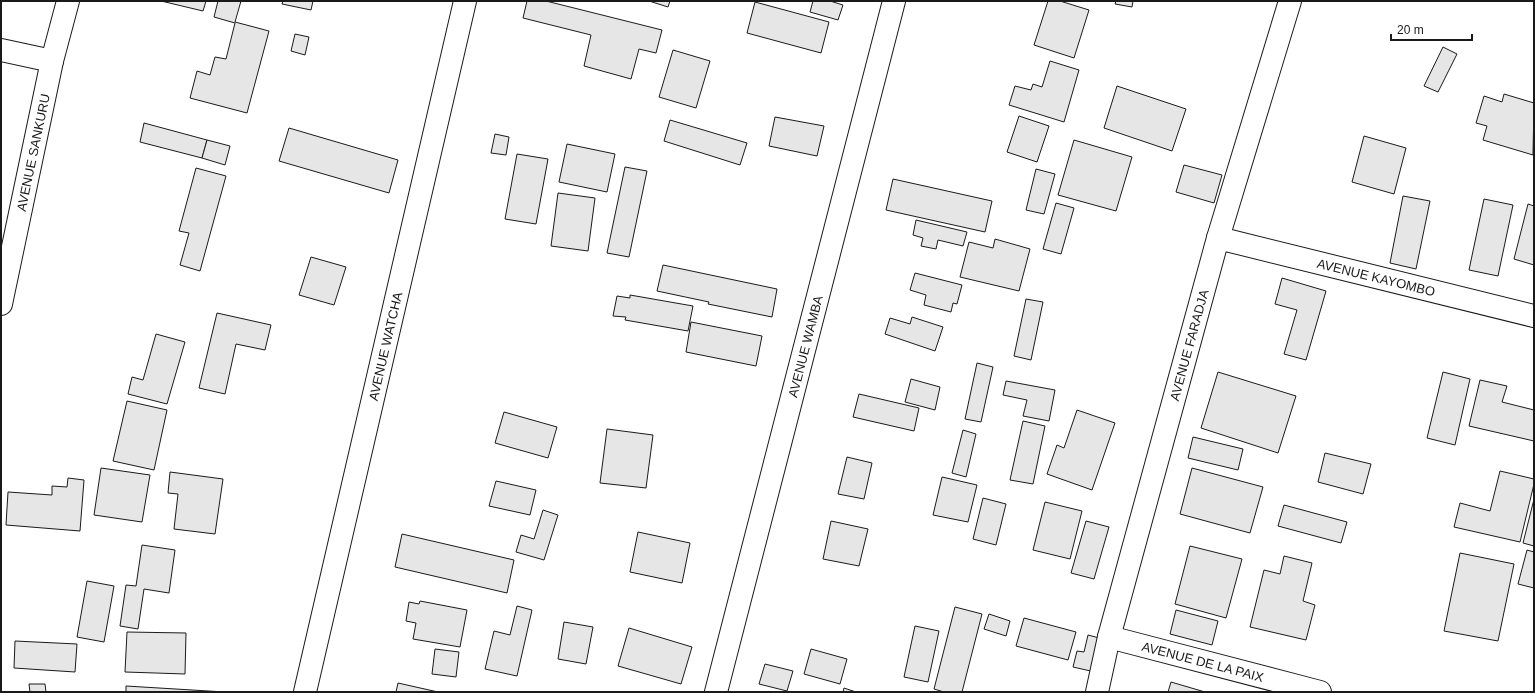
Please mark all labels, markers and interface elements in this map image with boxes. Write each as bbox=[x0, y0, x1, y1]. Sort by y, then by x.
scale bar bbox=[1391, 16, 1472, 42]
text: 20 m bbox=[1397, 23, 1424, 37]
street label: AVENUE SANKURU bbox=[13, 92, 52, 212]
street label: AVENUE KAYOMBO bbox=[1316, 255, 1437, 299]
street label: AVENUE FARADJA bbox=[1166, 287, 1211, 402]
street label: AVENUE WATCHA bbox=[365, 290, 405, 402]
street label: AVENUE WAMBA bbox=[785, 293, 825, 399]
street label: AVENUE DE LA PAIX bbox=[1140, 638, 1266, 685]

